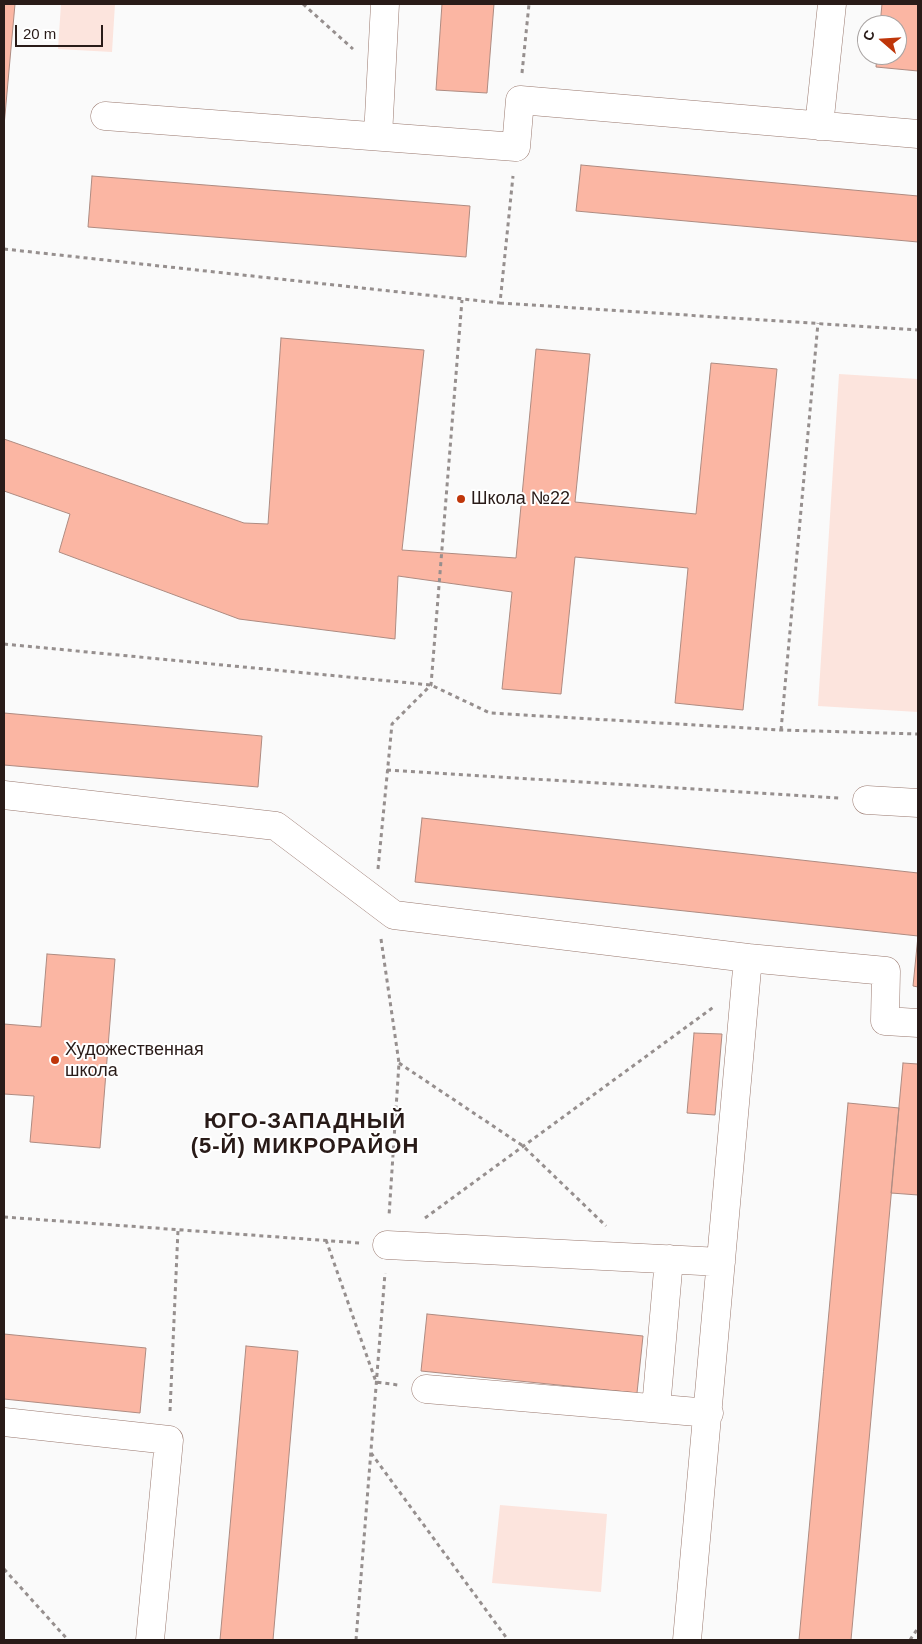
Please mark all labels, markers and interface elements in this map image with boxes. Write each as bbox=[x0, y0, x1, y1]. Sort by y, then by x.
scale bar bbox=[18, 15, 105, 47]
north arrow bbox=[857, 15, 907, 65]
text: 20 m bbox=[23, 25, 56, 42]
text: С bbox=[860, 28, 878, 43]
place label: Школа №22 bbox=[471, 488, 570, 510]
marker: Школа №22 bbox=[455, 493, 467, 505]
place label: Художественная школа bbox=[65, 1039, 204, 1082]
marker: Художественная школа bbox=[49, 1054, 61, 1066]
district label: ЮГО-ЗАПАДНЫЙ (5-Й) МИКРОРАЙОН bbox=[189, 1109, 421, 1160]

